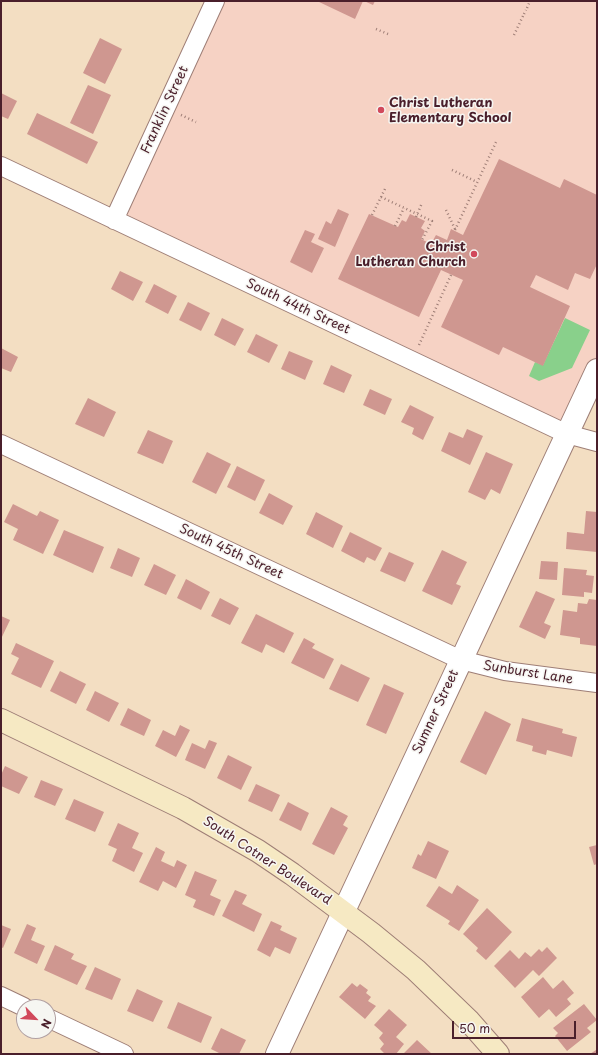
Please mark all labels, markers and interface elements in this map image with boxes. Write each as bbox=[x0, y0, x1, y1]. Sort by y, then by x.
street label: Franklin Street bbox=[138, 64, 192, 156]
place label: Christ Lutheran Elementary School bbox=[389, 95, 511, 126]
marker: Christ Lutheran Elementary School bbox=[376, 105, 386, 115]
place label: Christ Lutheran Church bbox=[355, 239, 466, 270]
marker: Christ Lutheran Church bbox=[469, 249, 479, 259]
street label: South 44th Street bbox=[244, 276, 352, 338]
street label: South 45th Street bbox=[177, 521, 285, 583]
street label: Sunburst Lane bbox=[482, 658, 574, 688]
street label: Sumner Street bbox=[410, 667, 462, 757]
street label: South Cotner Boulevard bbox=[200, 814, 334, 908]
north arrow bbox=[16, 999, 56, 1039]
scale bar bbox=[454, 1013, 578, 1039]
text: N bbox=[37, 1016, 56, 1031]
text: 50 m bbox=[459, 1019, 490, 1037]

